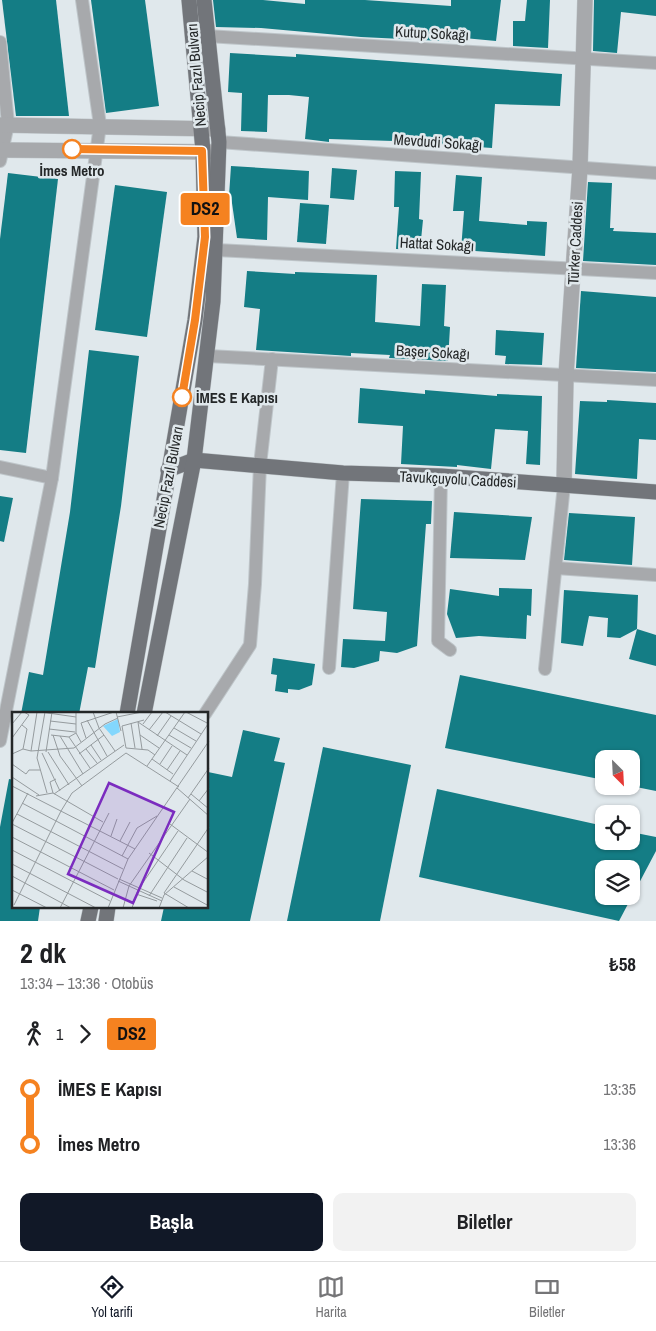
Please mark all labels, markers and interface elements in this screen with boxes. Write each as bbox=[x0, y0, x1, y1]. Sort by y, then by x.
street label: Kutup Sokağı bbox=[395, 21, 469, 45]
street label: Necip Fazıl Bulvarı bbox=[181, 23, 211, 127]
street label: Mevdudi Sokağı bbox=[393, 128, 483, 156]
marker: İmes Metro bbox=[62, 139, 82, 159]
place label: İmes Metro bbox=[40, 160, 104, 181]
line badge: DS2 bbox=[176, 193, 234, 225]
text: DS2 bbox=[191, 196, 219, 221]
street label: Türker Caddesi bbox=[562, 201, 588, 285]
street label: Hattat Sokağı bbox=[399, 232, 475, 256]
street label: Başer Sokağı bbox=[396, 340, 470, 364]
marker: İMES E Kapısı bbox=[172, 387, 192, 407]
place label: İMES E Kapısı bbox=[196, 387, 278, 408]
street label: Necip Fazıl Bulvarı bbox=[148, 424, 188, 530]
street label: Tavukçuyolu Caddesi bbox=[399, 465, 517, 493]
inset map bbox=[12, 712, 209, 908]
north arrow bbox=[595, 750, 640, 795]
map controls bbox=[595, 750, 640, 905]
button: locate bbox=[595, 805, 640, 850]
button: layers bbox=[595, 860, 640, 905]
text: 2 dk bbox=[20, 934, 66, 972]
text: ₺58 bbox=[609, 951, 636, 977]
text: 13:34 – 13:36 · Otobüs bbox=[20, 972, 154, 994]
icon: walk bbox=[20, 1020, 48, 1048]
icon: forward bbox=[71, 1020, 99, 1048]
text: DS2 bbox=[117, 1021, 146, 1046]
text: 1 bbox=[56, 1023, 63, 1045]
text: İMES E Kapısı bbox=[58, 1076, 162, 1102]
text: 13:35 bbox=[603, 1078, 636, 1100]
text: İmes Metro bbox=[58, 1131, 140, 1157]
text: 13:36 bbox=[603, 1133, 636, 1155]
button: Başla bbox=[20, 1193, 323, 1251]
button: Biletler bbox=[333, 1193, 636, 1251]
tab: Yol tarifi bbox=[91, 1273, 133, 1321]
tab: Harita bbox=[315, 1273, 347, 1321]
tab: Biletler bbox=[529, 1273, 565, 1321]

